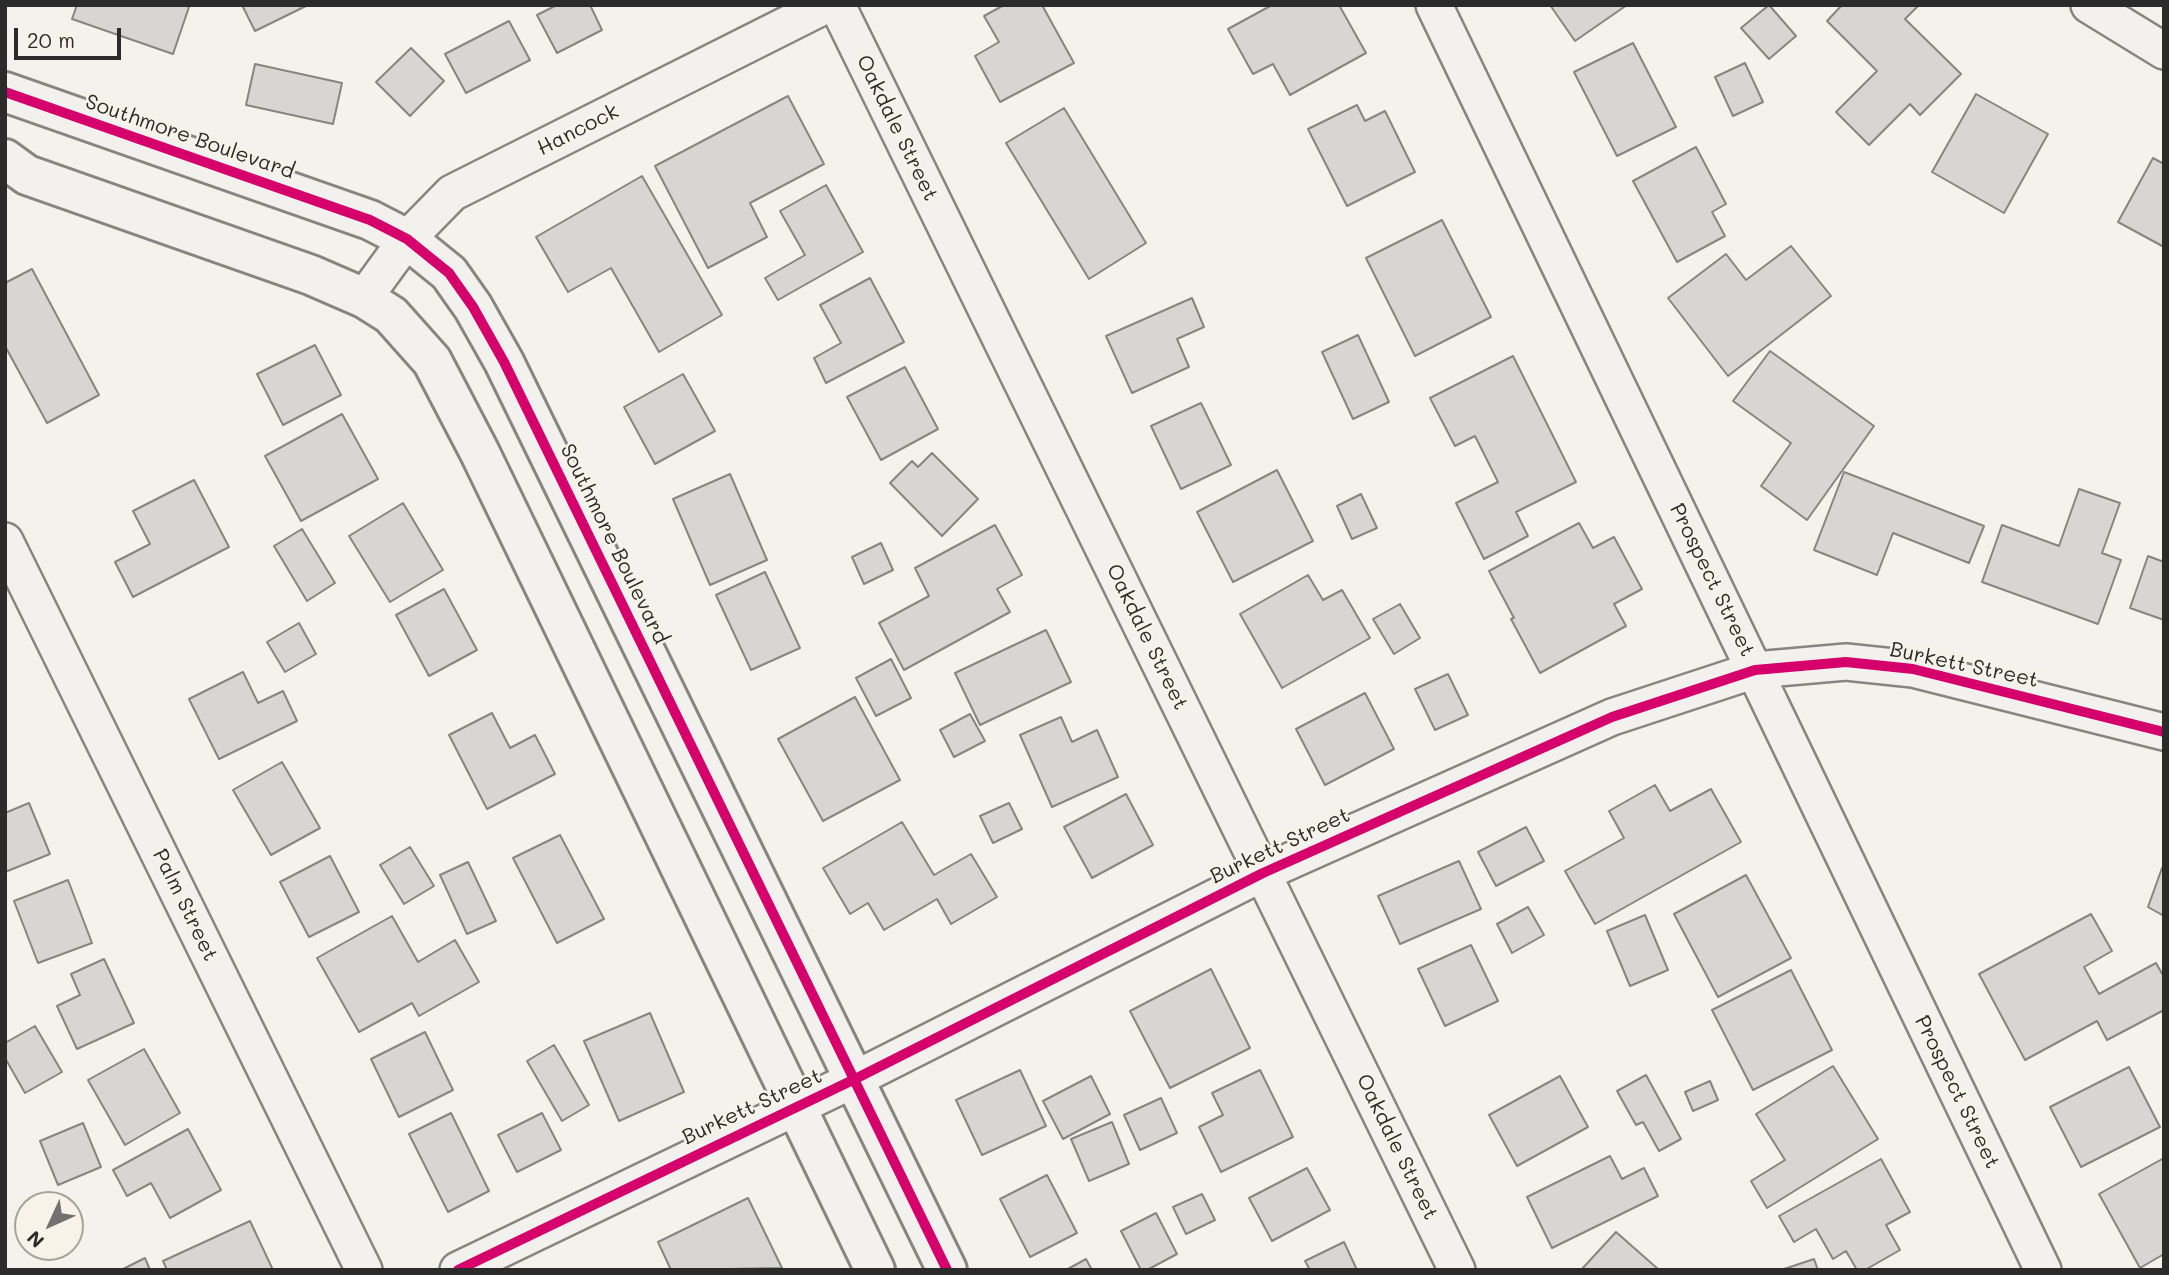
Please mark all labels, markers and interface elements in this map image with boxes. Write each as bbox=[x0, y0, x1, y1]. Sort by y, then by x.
scale bar bbox=[18, 14, 124, 58]
text: 20 m bbox=[27, 26, 75, 53]
street label: Oakdale Street bbox=[851, 51, 943, 205]
street label: Southmore Boulevard bbox=[82, 89, 298, 185]
street label: Hancock bbox=[533, 99, 623, 161]
street label: Southmore Boulevard bbox=[555, 440, 673, 648]
street label: Prospect Street bbox=[1664, 499, 1760, 661]
street label: Oakdale Street bbox=[1101, 560, 1193, 714]
street label: Burkett Street bbox=[1887, 637, 2041, 693]
street label: Burkett Street bbox=[1206, 803, 1354, 889]
street label: Palm Street bbox=[147, 845, 223, 965]
street label: Prospect Street bbox=[1909, 1011, 2005, 1173]
street label: Burkett Street bbox=[678, 1064, 826, 1150]
street label: Oakdale Street bbox=[1351, 1070, 1443, 1224]
north arrow bbox=[14, 1191, 84, 1261]
text: N bbox=[21, 1226, 49, 1254]

